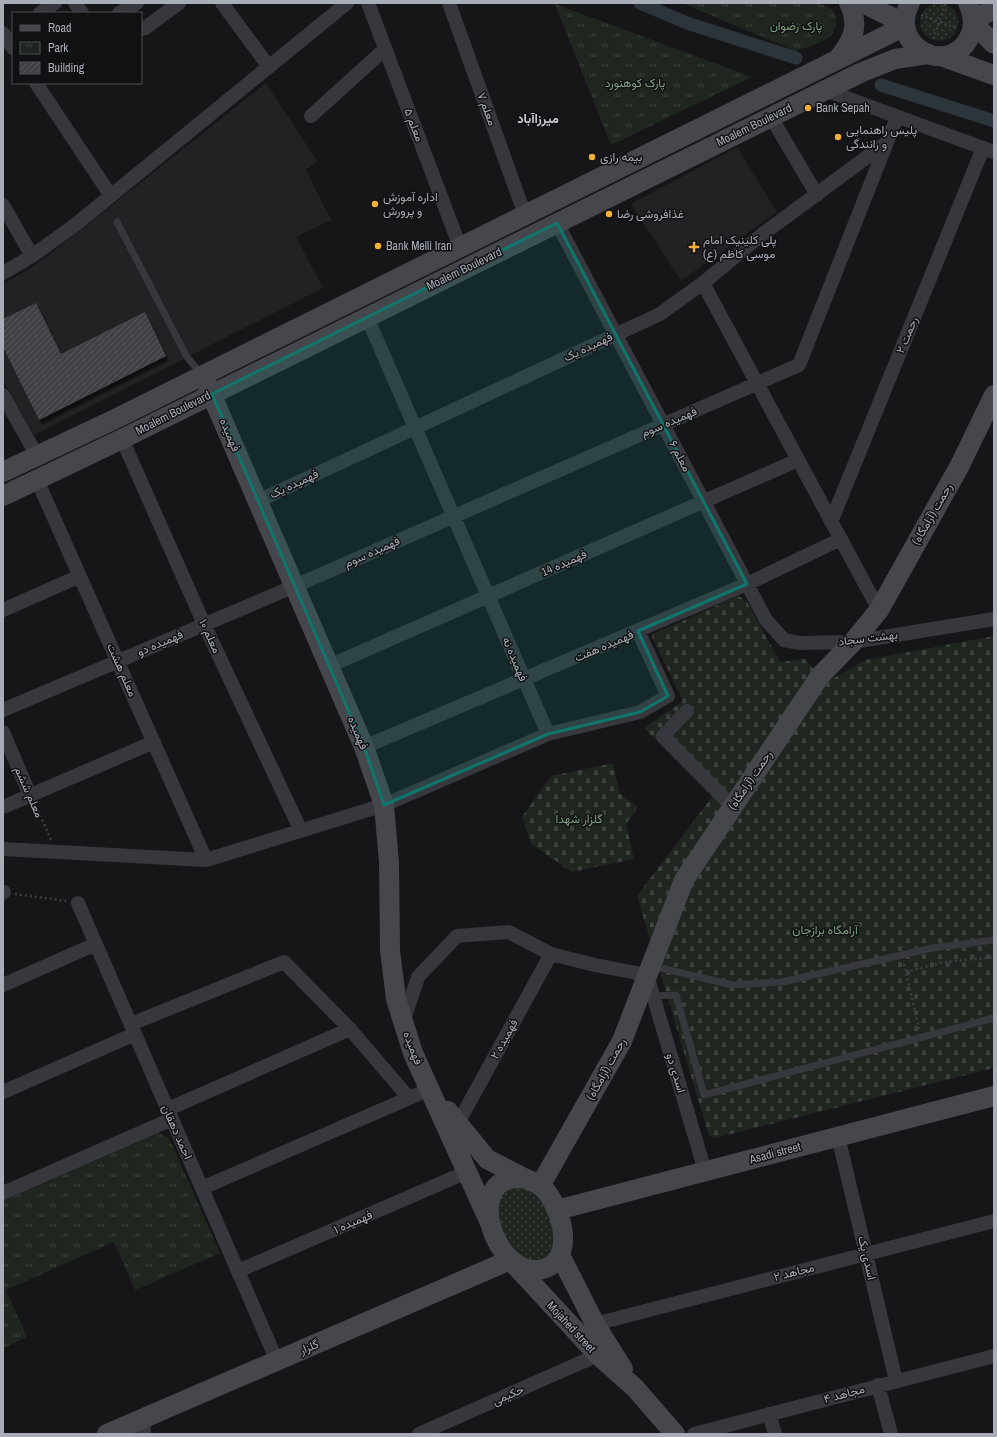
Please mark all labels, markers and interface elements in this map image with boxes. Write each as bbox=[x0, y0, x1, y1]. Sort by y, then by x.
legend bbox=[12, 12, 142, 84]
park label: پارک رضوان bbox=[770, 18, 823, 34]
text: Road bbox=[48, 20, 72, 36]
text: Park bbox=[48, 40, 68, 56]
text: Building bbox=[48, 60, 85, 76]
park label: پارک کوهنورد bbox=[605, 75, 665, 91]
street label: معلم ۷ bbox=[474, 90, 500, 128]
street label: Moalem Boulevard bbox=[714, 100, 794, 150]
place label: Bank Sepah bbox=[816, 100, 870, 116]
marker: Bank Sepah bbox=[803, 103, 813, 113]
street label: معلم ۵ bbox=[400, 106, 428, 144]
district label: میرزاآباد bbox=[517, 110, 559, 127]
place label: پلیس راهنمایی و رانندگی bbox=[846, 122, 917, 152]
marker: پلیس راهنمایی و رانندگی bbox=[833, 132, 843, 142]
place label: بیمه رازی bbox=[600, 149, 642, 165]
marker: بیمه رازی bbox=[587, 152, 597, 162]
place label: اداره آموزش و پرورش bbox=[383, 189, 438, 219]
marker: اداره آموزش و پرورش bbox=[370, 199, 380, 209]
place label: غذافروشی رضا bbox=[617, 206, 684, 222]
marker: غذافروشی رضا bbox=[604, 209, 614, 219]
place label: پلی کلینیک امام موسی کاظم (ع) bbox=[703, 232, 777, 263]
place label: Bank Melli Iran bbox=[386, 238, 452, 254]
marker: Bank Melli Iran bbox=[373, 241, 383, 251]
marker: پلی کلینیک امام موسی کاظم (ع) bbox=[688, 241, 700, 253]
street label: Moalem Boulevard bbox=[424, 244, 504, 294]
street label: رحمت ۲ bbox=[892, 314, 922, 356]
street label: فهمیده یک bbox=[561, 329, 615, 365]
street label: Moalem Boulevard bbox=[133, 387, 213, 439]
street label: فهمیده سوم bbox=[639, 403, 699, 441]
street label: فهمیده bbox=[216, 416, 244, 454]
street label: معلم ۶ bbox=[665, 438, 695, 474]
street label: فهمیده یک bbox=[267, 466, 321, 502]
street label: رحمت (آرامگاه) bbox=[908, 480, 956, 548]
street label: فهمیده سوم bbox=[342, 533, 402, 571]
street label: فهمیده 14 bbox=[539, 546, 589, 580]
street label: معلم ۱۰ bbox=[195, 616, 225, 656]
street label: فهمیده دو bbox=[135, 626, 185, 660]
street label: فهمیده هفت bbox=[572, 626, 636, 666]
street label: بهشت سجاد bbox=[837, 626, 899, 650]
street label: فهمیده نه bbox=[498, 634, 532, 684]
street label: معلم هشت bbox=[103, 641, 141, 699]
street label: فهمیده bbox=[344, 714, 372, 752]
street label: رحمت (آرامگاه) bbox=[724, 747, 776, 813]
street label: معلم ششم bbox=[11, 764, 47, 820]
park label: گلزار شهدا bbox=[555, 811, 603, 827]
park label: آرامگاه برازجان bbox=[792, 922, 859, 938]
street label: فهمیده ۲ bbox=[486, 1016, 522, 1062]
street label: فهمیده bbox=[399, 1029, 427, 1067]
street label: رحمت (آرامگاه) bbox=[582, 1035, 630, 1103]
street label: اسدی دو bbox=[662, 1051, 690, 1095]
street label: احمد دهقان bbox=[158, 1102, 196, 1162]
street label: Asadi street bbox=[747, 1138, 803, 1168]
street label: فهمیده ۱ bbox=[331, 1207, 375, 1237]
street label: اسدی یک bbox=[854, 1234, 880, 1282]
street label: مجاهد ۲ bbox=[772, 1259, 816, 1285]
street label: Mojahed street bbox=[543, 1298, 599, 1356]
street label: گلزار bbox=[296, 1336, 321, 1359]
street label: حکیمی bbox=[490, 1381, 526, 1409]
street label: مجاهد ۴ bbox=[822, 1381, 866, 1407]

